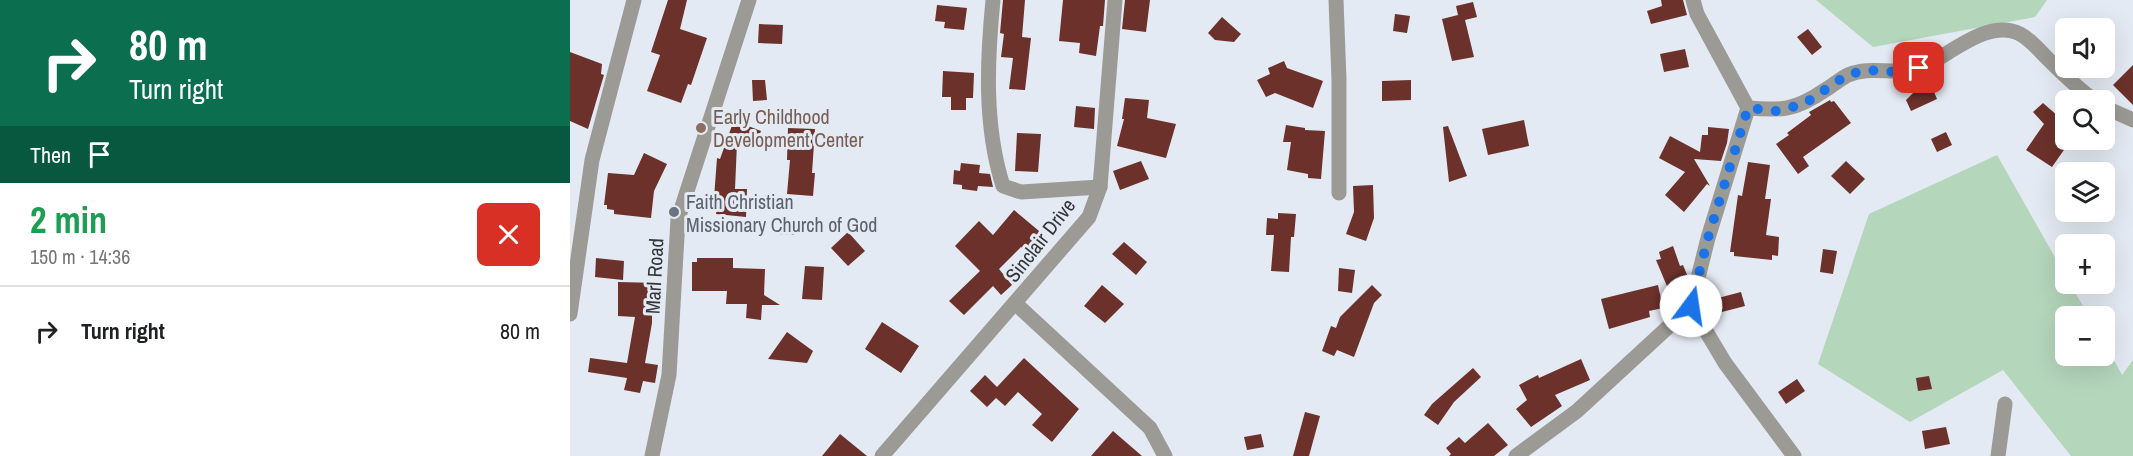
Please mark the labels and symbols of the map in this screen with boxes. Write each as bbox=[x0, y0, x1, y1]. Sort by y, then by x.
pin bbox=[1893, 42, 1944, 93]
place label: Early Childhood Development Center bbox=[713, 103, 864, 153]
marker: Early Childhood Development Center bbox=[694, 121, 708, 135]
place label: Faith Christian Missionary Church of God bbox=[686, 188, 877, 238]
street label: Sinclair Drive bbox=[999, 193, 1081, 287]
marker: Faith Christian Missionary Church of God bbox=[667, 205, 681, 219]
street label: Marl Road bbox=[639, 238, 669, 314]
position arrow bbox=[1659, 274, 1723, 338]

